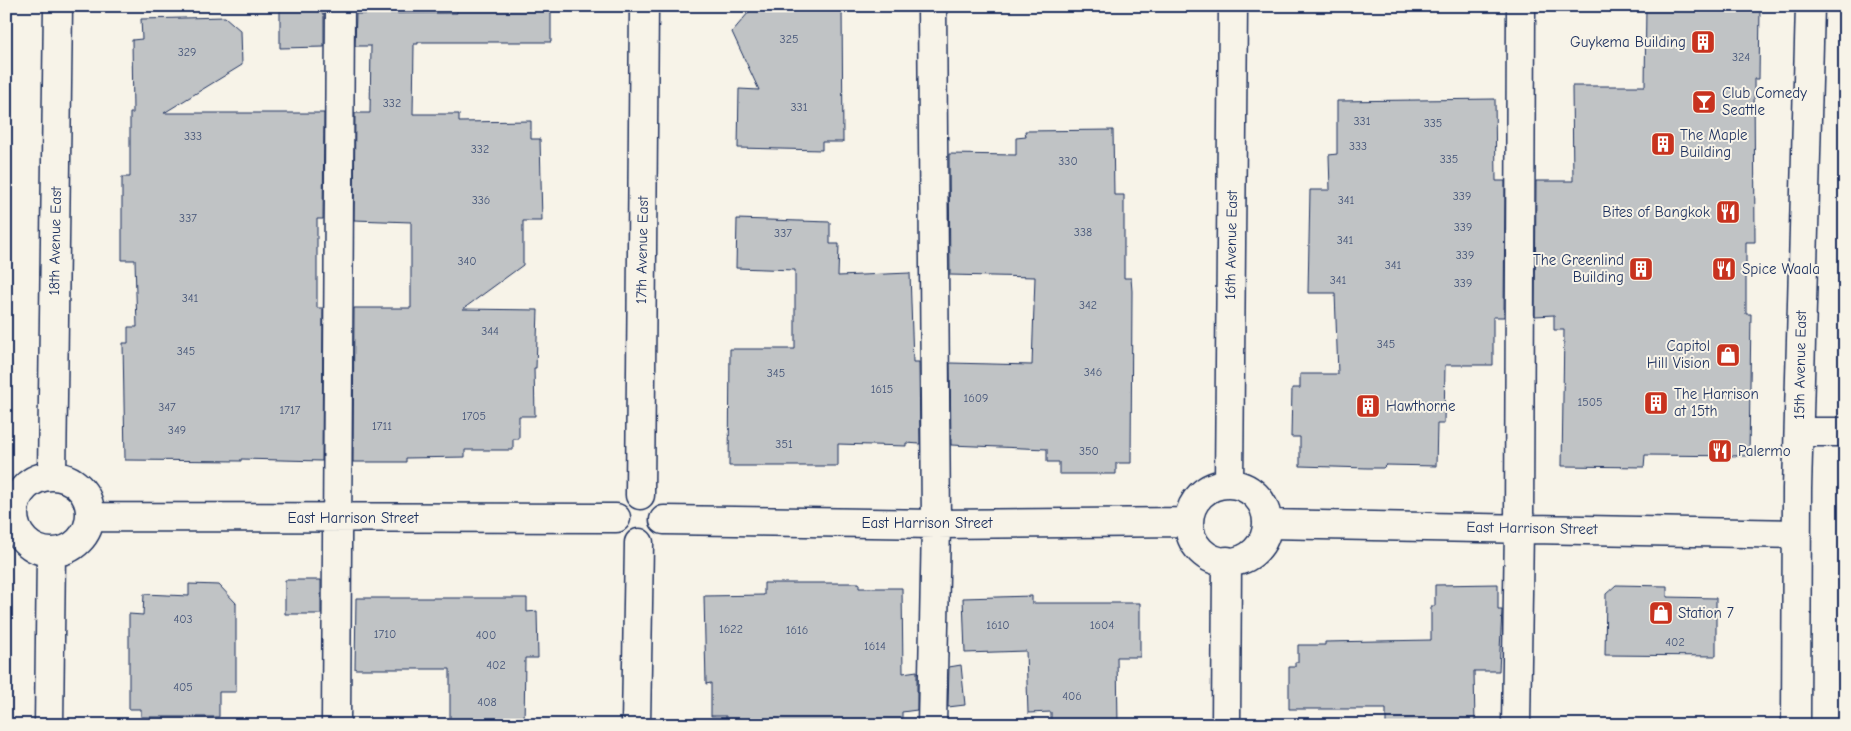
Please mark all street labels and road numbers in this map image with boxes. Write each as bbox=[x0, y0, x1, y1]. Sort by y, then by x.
street label: 18th Avenue East bbox=[45, 186, 65, 296]
street label: 16th Avenue East bbox=[1221, 189, 1241, 300]
street label: 17th Avenue East bbox=[632, 195, 652, 304]
street label: 15th Avenue East bbox=[1790, 309, 1810, 420]
street label: East Harrison Street bbox=[287, 509, 419, 527]
street label: East Harrison Street bbox=[861, 514, 993, 532]
street label: East Harrison Street bbox=[1466, 518, 1598, 538]

